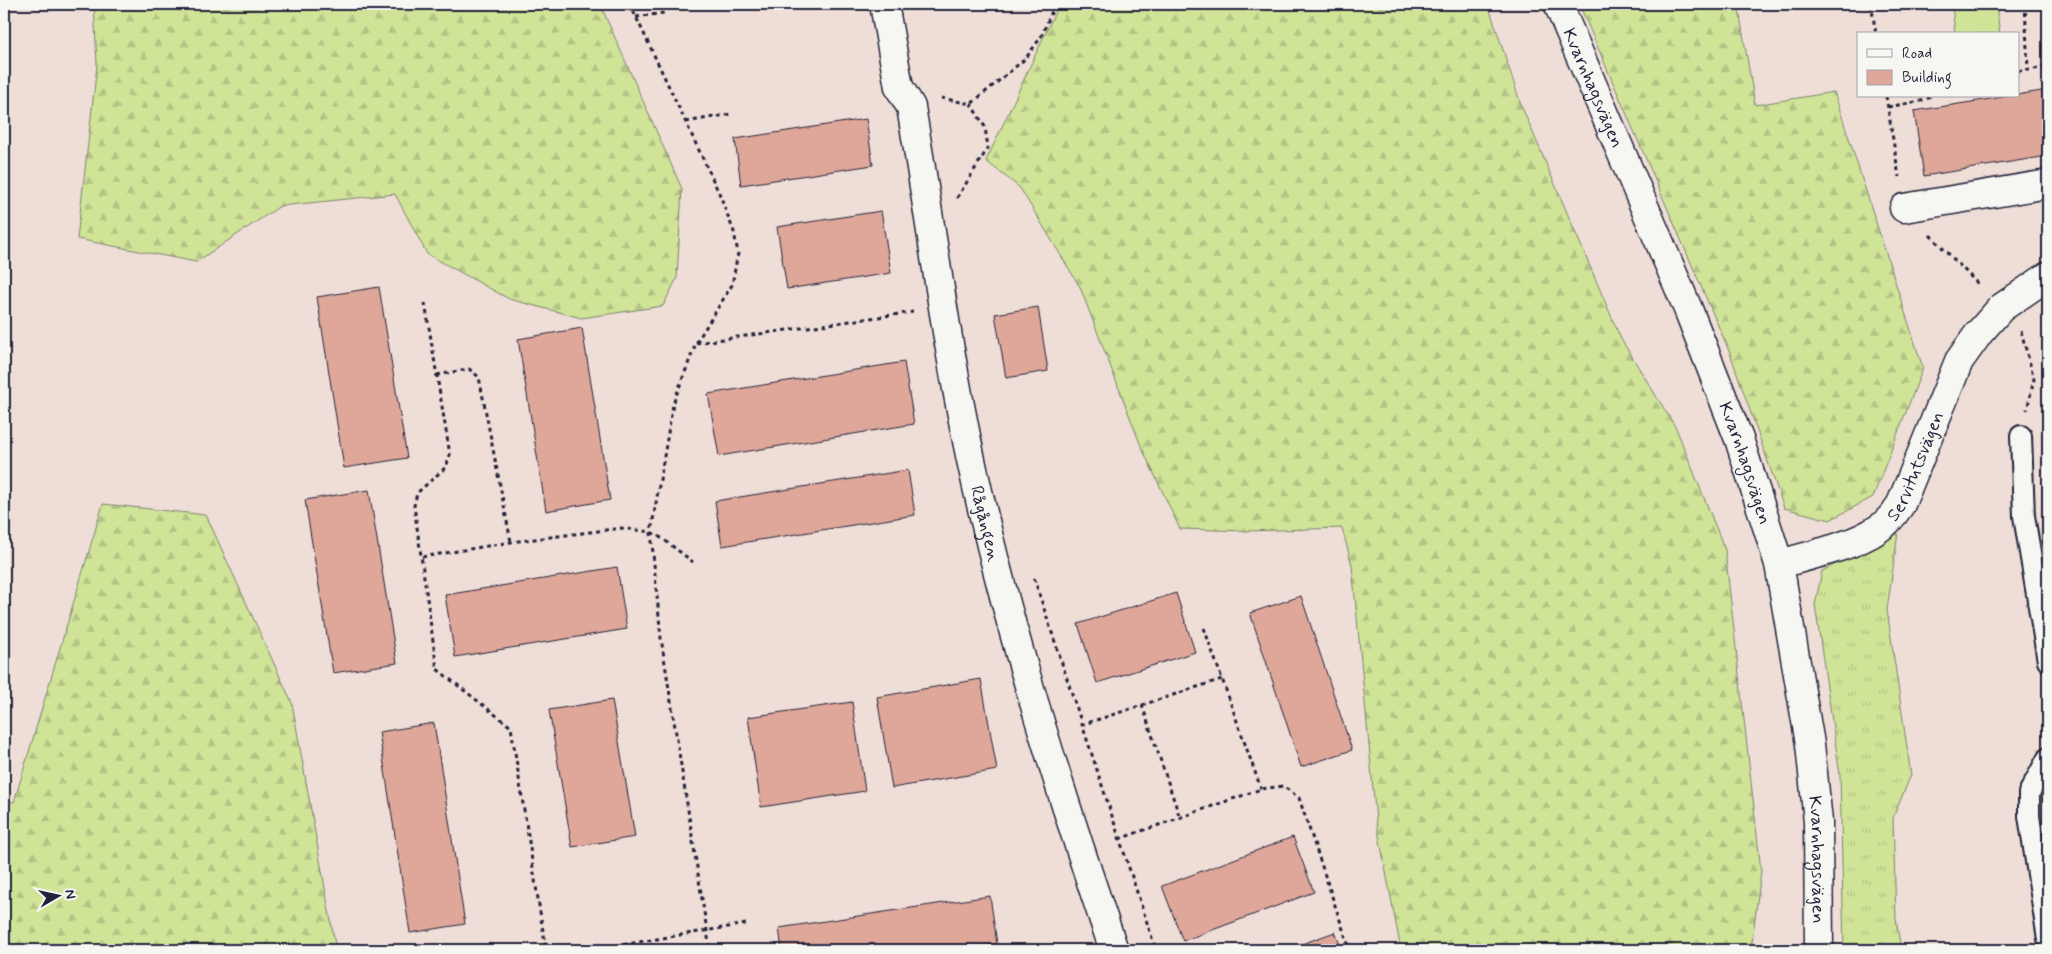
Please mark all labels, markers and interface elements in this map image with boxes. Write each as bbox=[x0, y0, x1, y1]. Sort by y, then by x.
street label: Kvarnhagsvägen bbox=[1557, 25, 1629, 152]
legend bbox=[1857, 32, 2020, 98]
text: Road bbox=[1902, 44, 1932, 64]
text: Building bbox=[1902, 68, 1952, 89]
street label: Kvarnhagsvägen bbox=[1713, 398, 1777, 528]
street label: Servitutsvägen bbox=[1882, 408, 1950, 527]
street label: Rågången bbox=[964, 483, 1006, 564]
street label: Kvarnhagsvägen bbox=[1802, 795, 1830, 924]
north arrow bbox=[32, 872, 82, 922]
text: N bbox=[60, 888, 79, 900]

